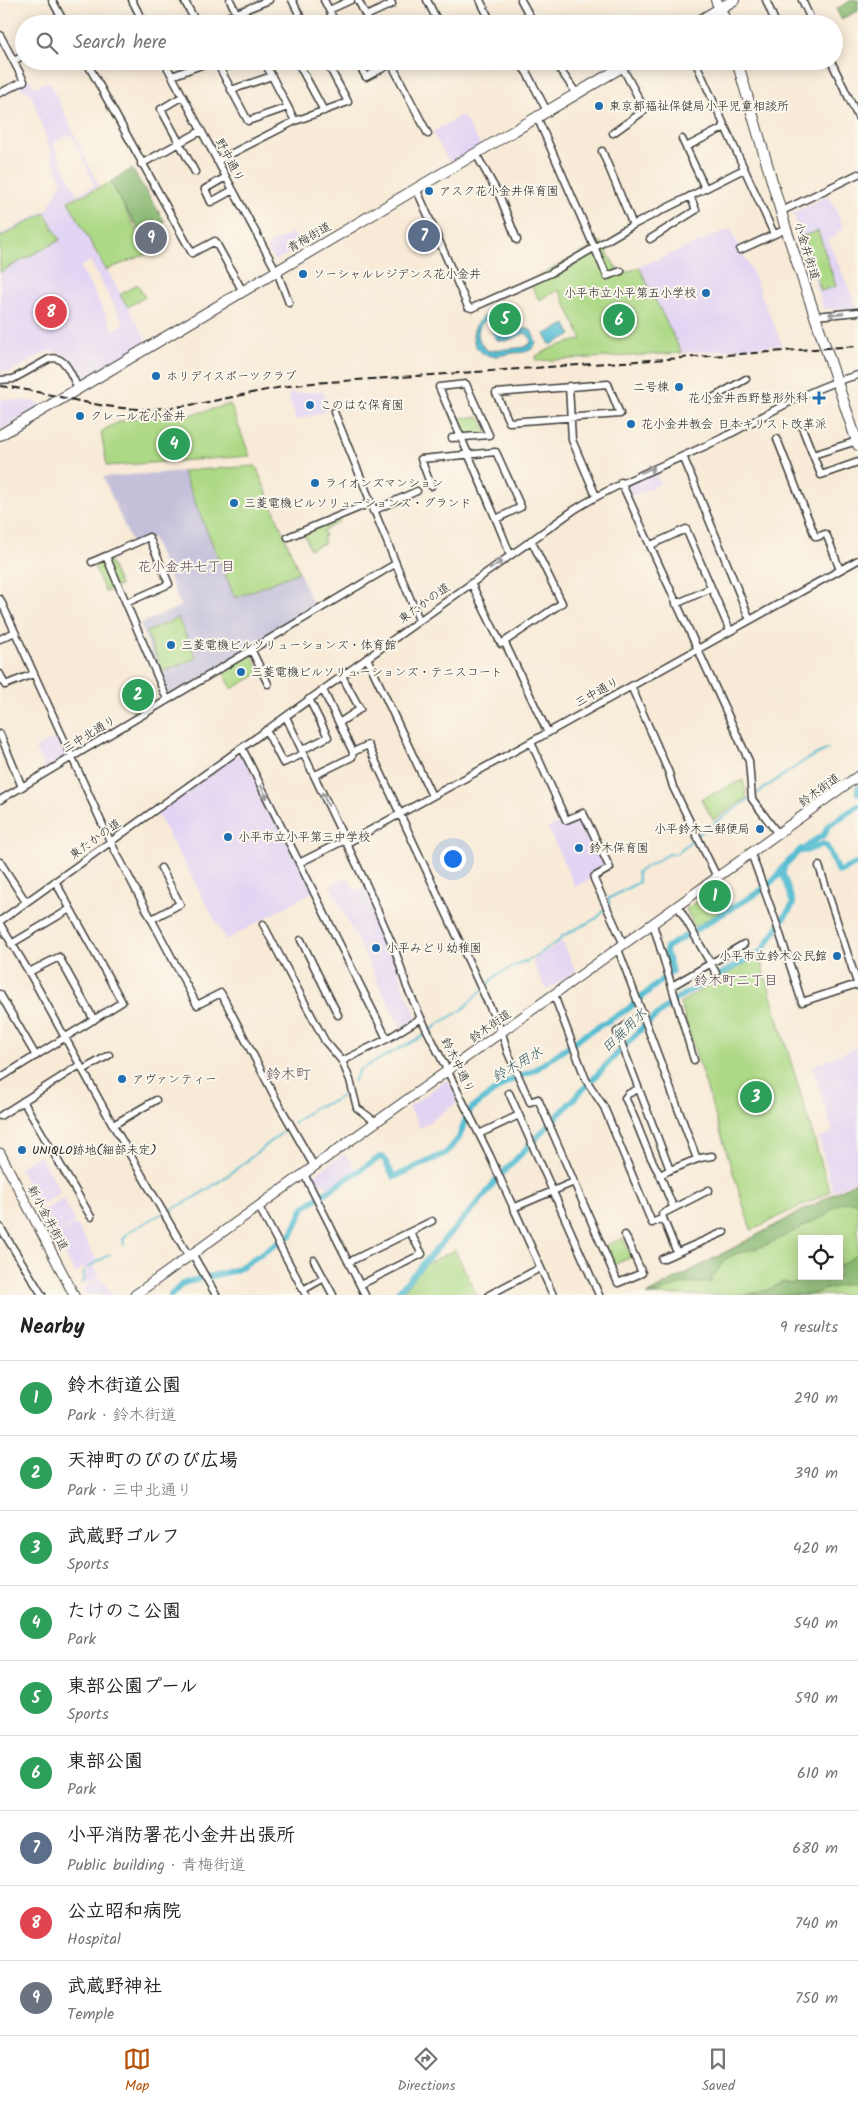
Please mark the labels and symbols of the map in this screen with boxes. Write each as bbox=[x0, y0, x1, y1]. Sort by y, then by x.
place label: 東京都福祉保健局小平児童相談所 bbox=[609, 97, 789, 116]
marker: 東京都福祉保健局小平児童相談所 bbox=[593, 100, 605, 112]
street label: 野中通り bbox=[210, 135, 249, 186]
place label: アスク花小金井保育園 bbox=[439, 182, 559, 201]
marker: アスク花小金井保育園 bbox=[423, 185, 435, 197]
street label: 青梅街道 bbox=[284, 217, 335, 258]
pin: 7 bbox=[408, 217, 440, 255]
pin: 9 bbox=[135, 219, 167, 257]
street label: 小金井街道 bbox=[789, 220, 824, 283]
place label: ソーシャルレジデンス花小金井 bbox=[313, 265, 481, 284]
marker: ソーシャルレジデンス花小金井 bbox=[297, 268, 309, 280]
place label: 小平市立小平第五小学校 bbox=[564, 284, 696, 303]
marker: 小平市立小平第五小学校 bbox=[700, 287, 712, 299]
pin: 8 bbox=[35, 293, 67, 331]
pin: 5 bbox=[489, 300, 521, 338]
pin: 6 bbox=[603, 301, 635, 339]
one-way arrow bbox=[829, 309, 845, 319]
place label: ホリデイスポーツクラブ bbox=[166, 367, 297, 386]
marker: ホリデイスポーツクラブ bbox=[150, 370, 162, 382]
place label: 二号棟 bbox=[633, 378, 669, 397]
marker: 二号棟 bbox=[673, 381, 685, 393]
place label: 花小金井西野整形外科 bbox=[688, 389, 808, 408]
marker: 花小金井西野整形外科 bbox=[812, 391, 826, 405]
place label: このはな保育園 bbox=[320, 396, 404, 415]
marker: このはな保育園 bbox=[304, 399, 316, 411]
place label: クレール花小金井 bbox=[90, 407, 186, 426]
marker: クレール花小金井 bbox=[74, 410, 86, 422]
place label: 花小金井教会 日本キリスト改革派 bbox=[641, 415, 827, 434]
marker: 花小金井教会 日本キリスト改革派 bbox=[625, 418, 637, 430]
pin: 4 bbox=[158, 425, 190, 463]
one-way arrow bbox=[641, 465, 656, 474]
place label: ライオンズマンション bbox=[325, 474, 444, 493]
marker: ライオンズマンション bbox=[309, 477, 321, 489]
place label: 三菱電機ビルソリューションズ・グランド bbox=[244, 494, 472, 513]
marker: 三菱電機ビルソリューションズ・グランド bbox=[228, 497, 240, 509]
district label: 花小金井七丁目 bbox=[137, 556, 235, 578]
one-way arrow bbox=[489, 560, 503, 570]
street label: 東たかの道 bbox=[394, 578, 454, 629]
place label: 三菱電機ビルソリューションズ・体育館 bbox=[181, 636, 397, 655]
marker: 三菱電機ビルソリューションズ・体育館 bbox=[165, 639, 177, 651]
place label: 三菱電機ビルソリューションズ・テニスコート bbox=[251, 663, 503, 682]
marker: 三菱電機ビルソリューションズ・テニスコート bbox=[235, 666, 247, 678]
street label: 三中通り bbox=[572, 672, 623, 712]
pin: 2 bbox=[122, 676, 154, 714]
street label: 三中北通り bbox=[59, 711, 120, 758]
street label: 鈴木街道 bbox=[794, 769, 844, 812]
one-way arrow bbox=[259, 784, 269, 799]
one-way arrow bbox=[320, 792, 329, 807]
street label: 東たかの道 bbox=[65, 814, 125, 865]
place label: 小平鈴木二郵便局 bbox=[654, 820, 750, 839]
marker: 小平鈴木二郵便局 bbox=[754, 823, 766, 835]
place label: 小平市立小平第三中学校 bbox=[238, 828, 370, 847]
marker: 小平市立小平第三中学校 bbox=[222, 831, 234, 843]
place label: 鈴木保育園 bbox=[589, 839, 649, 858]
marker: 鈴木保育園 bbox=[573, 842, 585, 854]
your location bbox=[440, 846, 466, 872]
pin: 1 bbox=[699, 877, 731, 915]
place label: 小平みどり幼稚園 bbox=[386, 939, 482, 958]
marker: 小平みどり幼稚園 bbox=[370, 942, 382, 954]
place label: 小平市立鈴木公民館 bbox=[719, 947, 827, 966]
marker: 小平市立鈴木公民館 bbox=[831, 950, 843, 962]
district label: 鈴木町二丁目 bbox=[694, 970, 778, 992]
water label: 田無用水 bbox=[597, 1003, 652, 1058]
street label: 鈴木街道 bbox=[465, 1005, 515, 1048]
street label: 鈴木中通り bbox=[436, 1034, 479, 1096]
water label: 鈴木用水 bbox=[488, 1041, 547, 1088]
district label: 鈴木町 bbox=[265, 1063, 311, 1087]
place label: アヴァンティー bbox=[132, 1070, 217, 1089]
marker: アヴァンティー bbox=[116, 1073, 128, 1085]
pin: 3 bbox=[740, 1078, 772, 1116]
place label: UNIQLO跡地(細部未定) bbox=[32, 1141, 157, 1160]
marker: UNIQLO跡地(細部未定) bbox=[16, 1144, 28, 1156]
street label: 新小金井街道 bbox=[22, 1182, 73, 1254]

